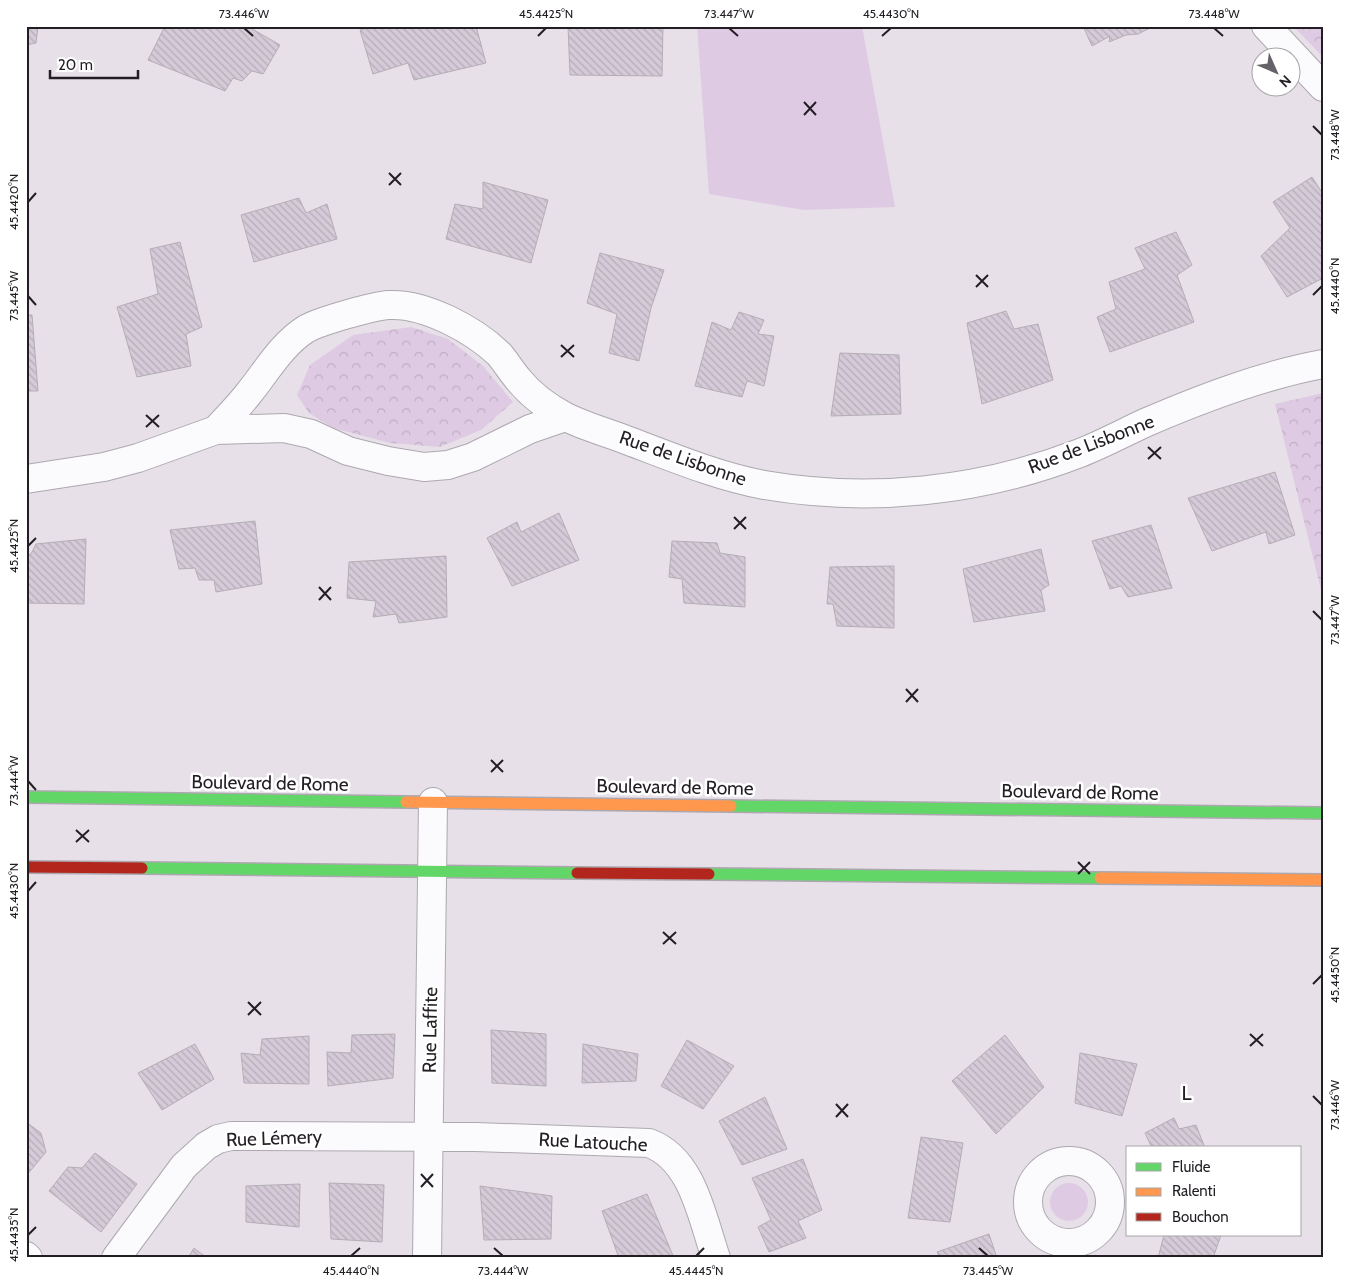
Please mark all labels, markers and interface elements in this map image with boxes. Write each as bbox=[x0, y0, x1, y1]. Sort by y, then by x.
text: 73.446°W bbox=[219, 6, 270, 21]
text: 45.4425°N bbox=[519, 6, 573, 21]
text: 73.447°W bbox=[704, 6, 755, 21]
text: 45.4430°N bbox=[863, 6, 919, 21]
text: 73.448°W bbox=[1188, 6, 1240, 21]
scale bar bbox=[50, 48, 138, 80]
north arrow bbox=[1252, 48, 1302, 98]
text: 20 m bbox=[58, 56, 93, 74]
text: N bbox=[1275, 71, 1295, 91]
text: 73.448°W bbox=[1327, 109, 1342, 161]
text: 45.4420°N bbox=[6, 174, 21, 230]
text: 45.4440°N bbox=[1327, 257, 1342, 315]
text: 73.445°W bbox=[6, 270, 21, 321]
street label: Rue de Lisbonne bbox=[1025, 409, 1158, 479]
street label: Rue de Lisbonne bbox=[616, 425, 750, 491]
text: 45.4425°N bbox=[6, 519, 21, 573]
text: 73.447°W bbox=[1327, 594, 1342, 645]
text: 73.444°W bbox=[6, 755, 21, 806]
street label: Boulevard de Rome bbox=[191, 770, 349, 796]
street label: Boulevard de Rome bbox=[596, 774, 754, 800]
street label: Boulevard de Rome bbox=[1001, 779, 1159, 805]
text: 45.4430°N bbox=[6, 863, 21, 919]
text: 45.4450°N bbox=[1327, 947, 1342, 1003]
street label: Rue Laffite bbox=[418, 986, 442, 1073]
text: 73.446°W bbox=[1327, 1079, 1342, 1130]
district label: L bbox=[1181, 1081, 1193, 1105]
street label: Rue Lémery bbox=[226, 1125, 323, 1151]
street label: Rue Latouche bbox=[538, 1128, 648, 1156]
legend bbox=[1126, 1146, 1302, 1236]
text: Fluide bbox=[1172, 1158, 1211, 1176]
text: Ralenti bbox=[1172, 1182, 1216, 1200]
text: 45.4435°N bbox=[6, 1208, 21, 1262]
text: Bouchon bbox=[1172, 1208, 1229, 1226]
text: 45.4440°N bbox=[322, 1263, 380, 1278]
text: 73.444°W bbox=[478, 1263, 529, 1278]
text: 45.4445°N bbox=[668, 1263, 724, 1278]
text: 73.445°W bbox=[963, 1263, 1014, 1278]

